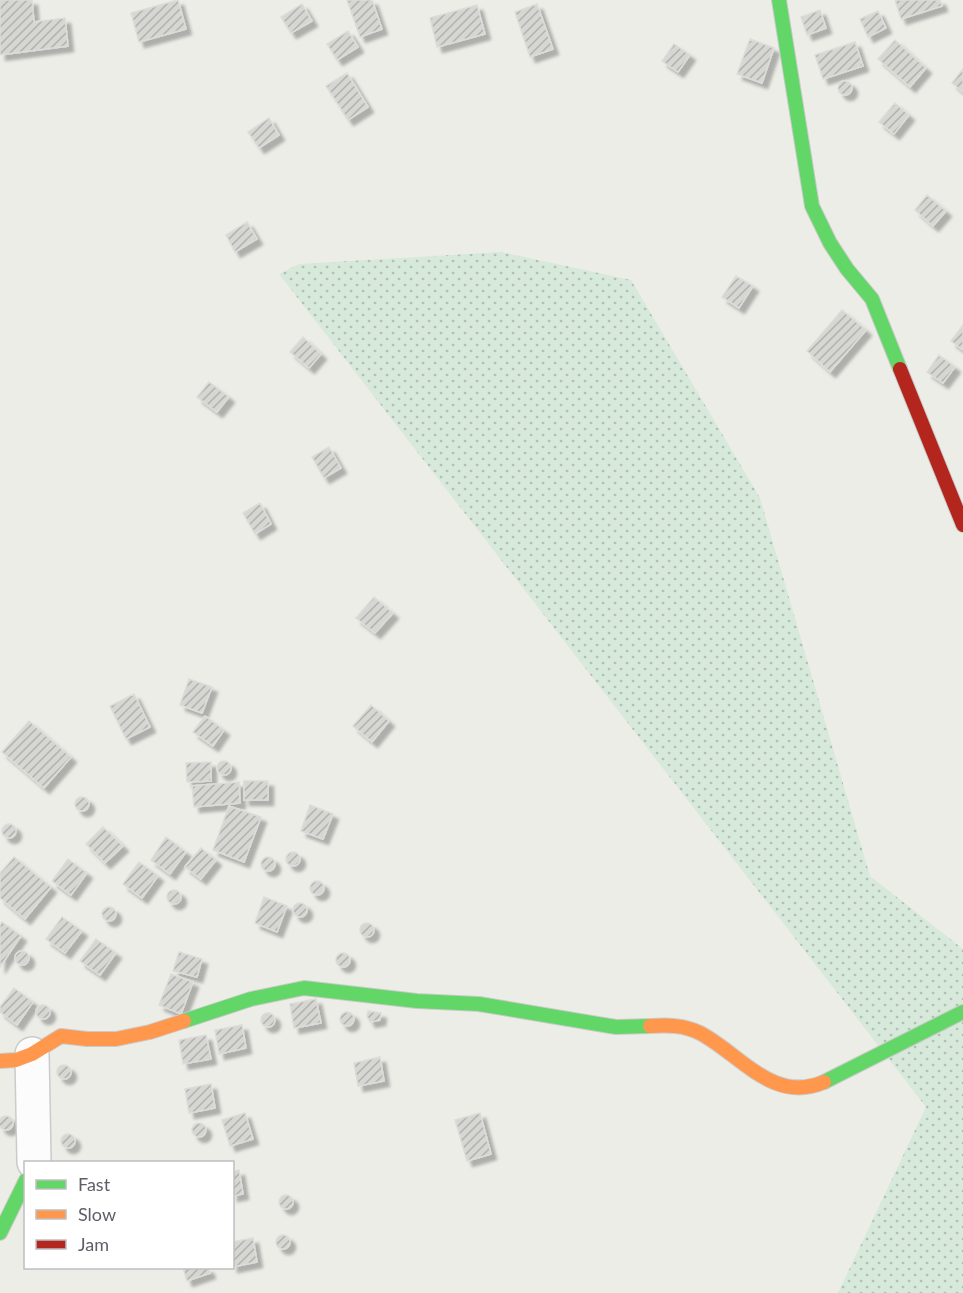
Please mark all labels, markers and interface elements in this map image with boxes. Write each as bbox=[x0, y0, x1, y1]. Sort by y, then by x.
legend bbox=[24, 1161, 234, 1269]
text: Fast bbox=[78, 1173, 111, 1195]
text: Slow bbox=[78, 1203, 116, 1225]
text: Jam bbox=[78, 1233, 109, 1255]

